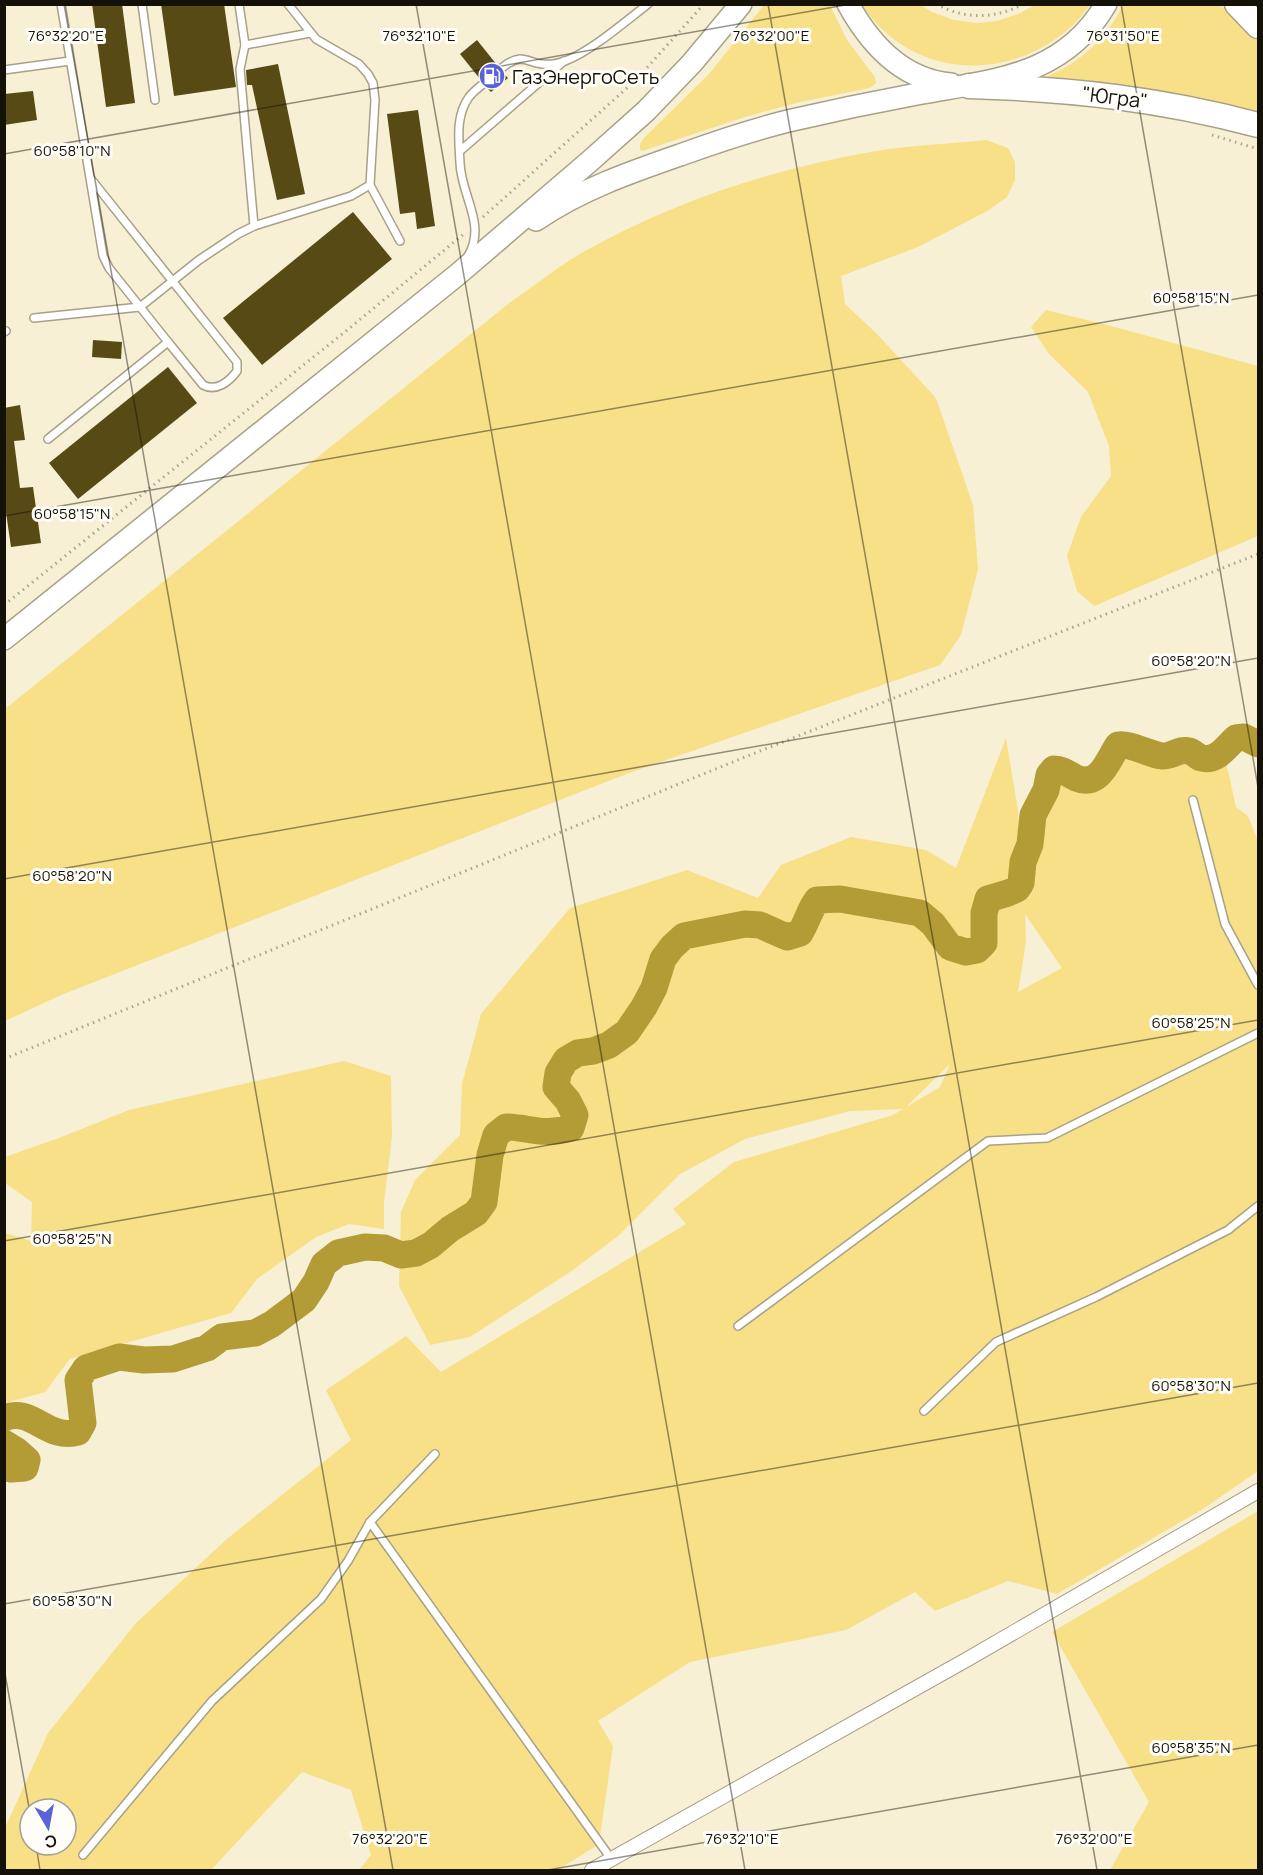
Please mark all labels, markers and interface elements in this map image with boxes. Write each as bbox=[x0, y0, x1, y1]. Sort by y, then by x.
text: 76°32'20"E bbox=[28, 25, 104, 46]
text: 76°32'10"E bbox=[382, 25, 456, 46]
text: 76°32'00"E bbox=[733, 25, 809, 46]
text: 76°31'50"E bbox=[1086, 25, 1160, 46]
fuel station icon: ГазЭнергоСеть bbox=[477, 61, 507, 91]
place label: ГазЭнергоСеть bbox=[512, 63, 659, 90]
street label: "Югра" bbox=[1081, 80, 1149, 114]
text: 60°58'10"N bbox=[34, 140, 110, 161]
text: 60°58'15"N bbox=[1153, 287, 1229, 308]
text: 60°58'15"N bbox=[34, 503, 110, 524]
text: 60°58'20"N bbox=[1151, 650, 1231, 671]
text: 60°58'20"N bbox=[32, 865, 112, 886]
text: 60°58'25"N bbox=[1151, 1012, 1231, 1033]
text: 60°58'25"N bbox=[32, 1228, 112, 1249]
text: 60°58'30"N bbox=[1151, 1375, 1231, 1396]
text: 60°58'30"N bbox=[32, 1590, 112, 1611]
text: 60°58'35"N bbox=[1152, 1737, 1230, 1758]
north arrow bbox=[18, 1797, 78, 1857]
text: 76°32'20"E bbox=[352, 1828, 428, 1849]
text: 76°32'10"E bbox=[705, 1828, 779, 1849]
text: 76°32'00"E bbox=[1056, 1828, 1132, 1849]
text: С bbox=[43, 1830, 58, 1854]

